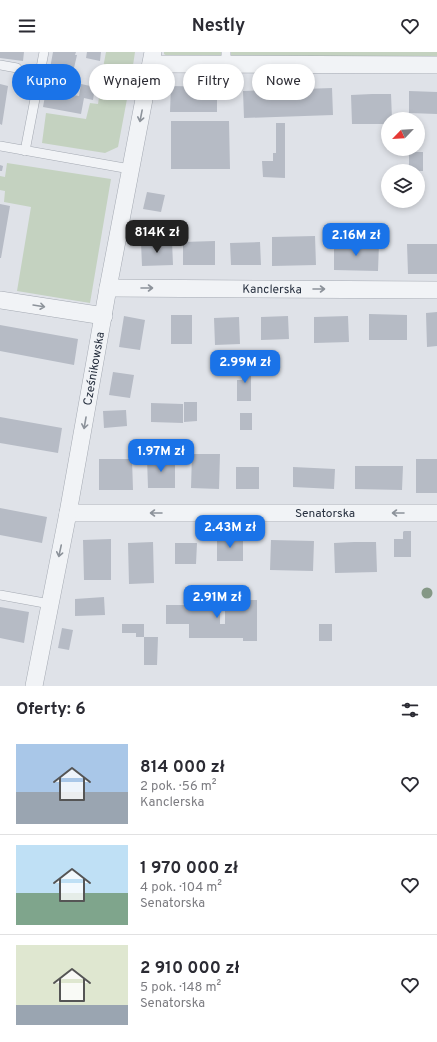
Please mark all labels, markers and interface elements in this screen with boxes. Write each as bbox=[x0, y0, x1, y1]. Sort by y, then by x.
icon: menu bbox=[16, 15, 38, 37]
text: Nestly bbox=[192, 15, 245, 38]
icon: heart bbox=[399, 15, 421, 37]
chip: Kupno bbox=[12, 64, 81, 100]
chip: Wynajem bbox=[89, 64, 175, 100]
chip: Filtry bbox=[183, 64, 244, 100]
chip: Nowe bbox=[252, 64, 315, 100]
one-way arrow bbox=[136, 109, 144, 122]
north arrow bbox=[381, 112, 425, 156]
map controls bbox=[381, 112, 425, 208]
button: layers bbox=[381, 164, 425, 208]
pin: 814K zł bbox=[120, 220, 194, 254]
pin: 2.16M zł bbox=[315, 223, 397, 257]
text: 814K zł bbox=[134, 225, 180, 241]
text: 2.16M zł bbox=[332, 228, 380, 244]
street label: Kanclerska bbox=[242, 282, 302, 298]
one-way arrow bbox=[140, 284, 153, 292]
one-way arrow bbox=[312, 285, 325, 293]
one-way arrow bbox=[32, 302, 45, 310]
street label: Cześnikowska bbox=[80, 331, 109, 407]
pin: 2.99M zł bbox=[204, 350, 286, 384]
text: 2.99M zł bbox=[219, 355, 271, 371]
one-way arrow bbox=[80, 416, 88, 429]
pin: 1.97M zł bbox=[120, 439, 202, 473]
text: 1.97M zł bbox=[137, 444, 185, 460]
street label: Senatorska bbox=[295, 506, 355, 522]
one-way arrow bbox=[150, 509, 163, 517]
one-way arrow bbox=[392, 509, 405, 517]
pin: 2.43M zł bbox=[189, 515, 271, 549]
text: 2.43M zł bbox=[204, 520, 256, 536]
one-way arrow bbox=[56, 545, 64, 558]
pin: 2.91M zł bbox=[176, 585, 258, 619]
text: 2.91M zł bbox=[193, 590, 241, 606]
text: Oferty: 6 bbox=[16, 699, 86, 721]
icon: filters bbox=[399, 699, 421, 721]
text: 814 000 zł bbox=[140, 757, 225, 779]
icon: home bbox=[48, 760, 96, 808]
icon: heart bbox=[399, 773, 421, 795]
text: 2 pok. · 56 m² bbox=[140, 779, 216, 795]
text: Kanclerska bbox=[140, 795, 204, 811]
text: 1 970 000 zł bbox=[140, 858, 238, 880]
icon: home bbox=[48, 861, 96, 909]
icon: heart bbox=[399, 874, 421, 896]
text: 4 pok. · 104 m² bbox=[140, 880, 222, 896]
text: Senatorska bbox=[140, 896, 205, 912]
text: 2 910 000 zł bbox=[140, 958, 239, 980]
icon: home bbox=[48, 961, 96, 1009]
icon: heart bbox=[399, 974, 421, 996]
text: 5 pok. · 148 m² bbox=[140, 980, 221, 996]
text: Senatorska bbox=[140, 996, 205, 1012]

